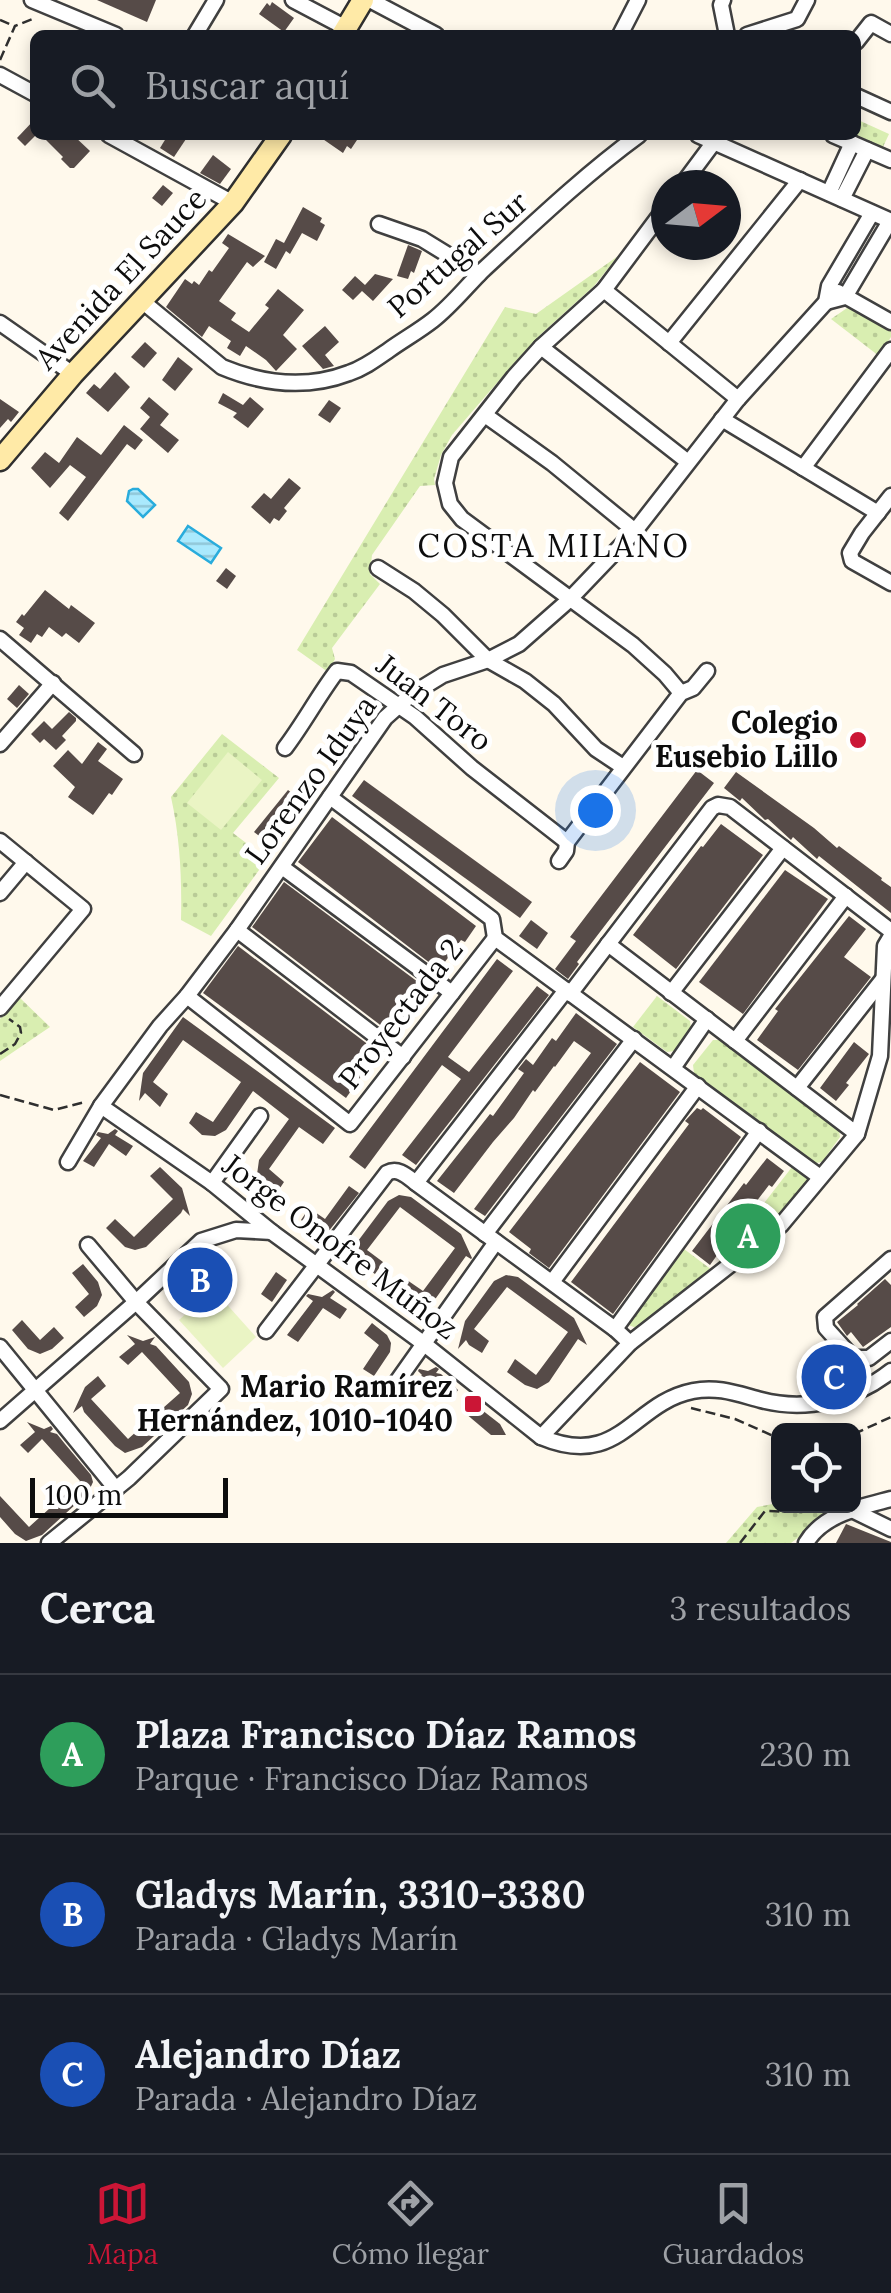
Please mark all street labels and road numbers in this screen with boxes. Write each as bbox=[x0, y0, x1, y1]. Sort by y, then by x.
street label: Avenida El Sauce bbox=[26, 180, 214, 378]
street label: Portugal Sur bbox=[379, 183, 536, 326]
street label: Juan Toro bbox=[368, 645, 500, 759]
street label: Lorenzo Iduya bbox=[236, 688, 385, 872]
street label: Proyectada 2 bbox=[330, 931, 471, 1097]
street label: Jorge Onofre Muñoz bbox=[214, 1145, 466, 1348]

